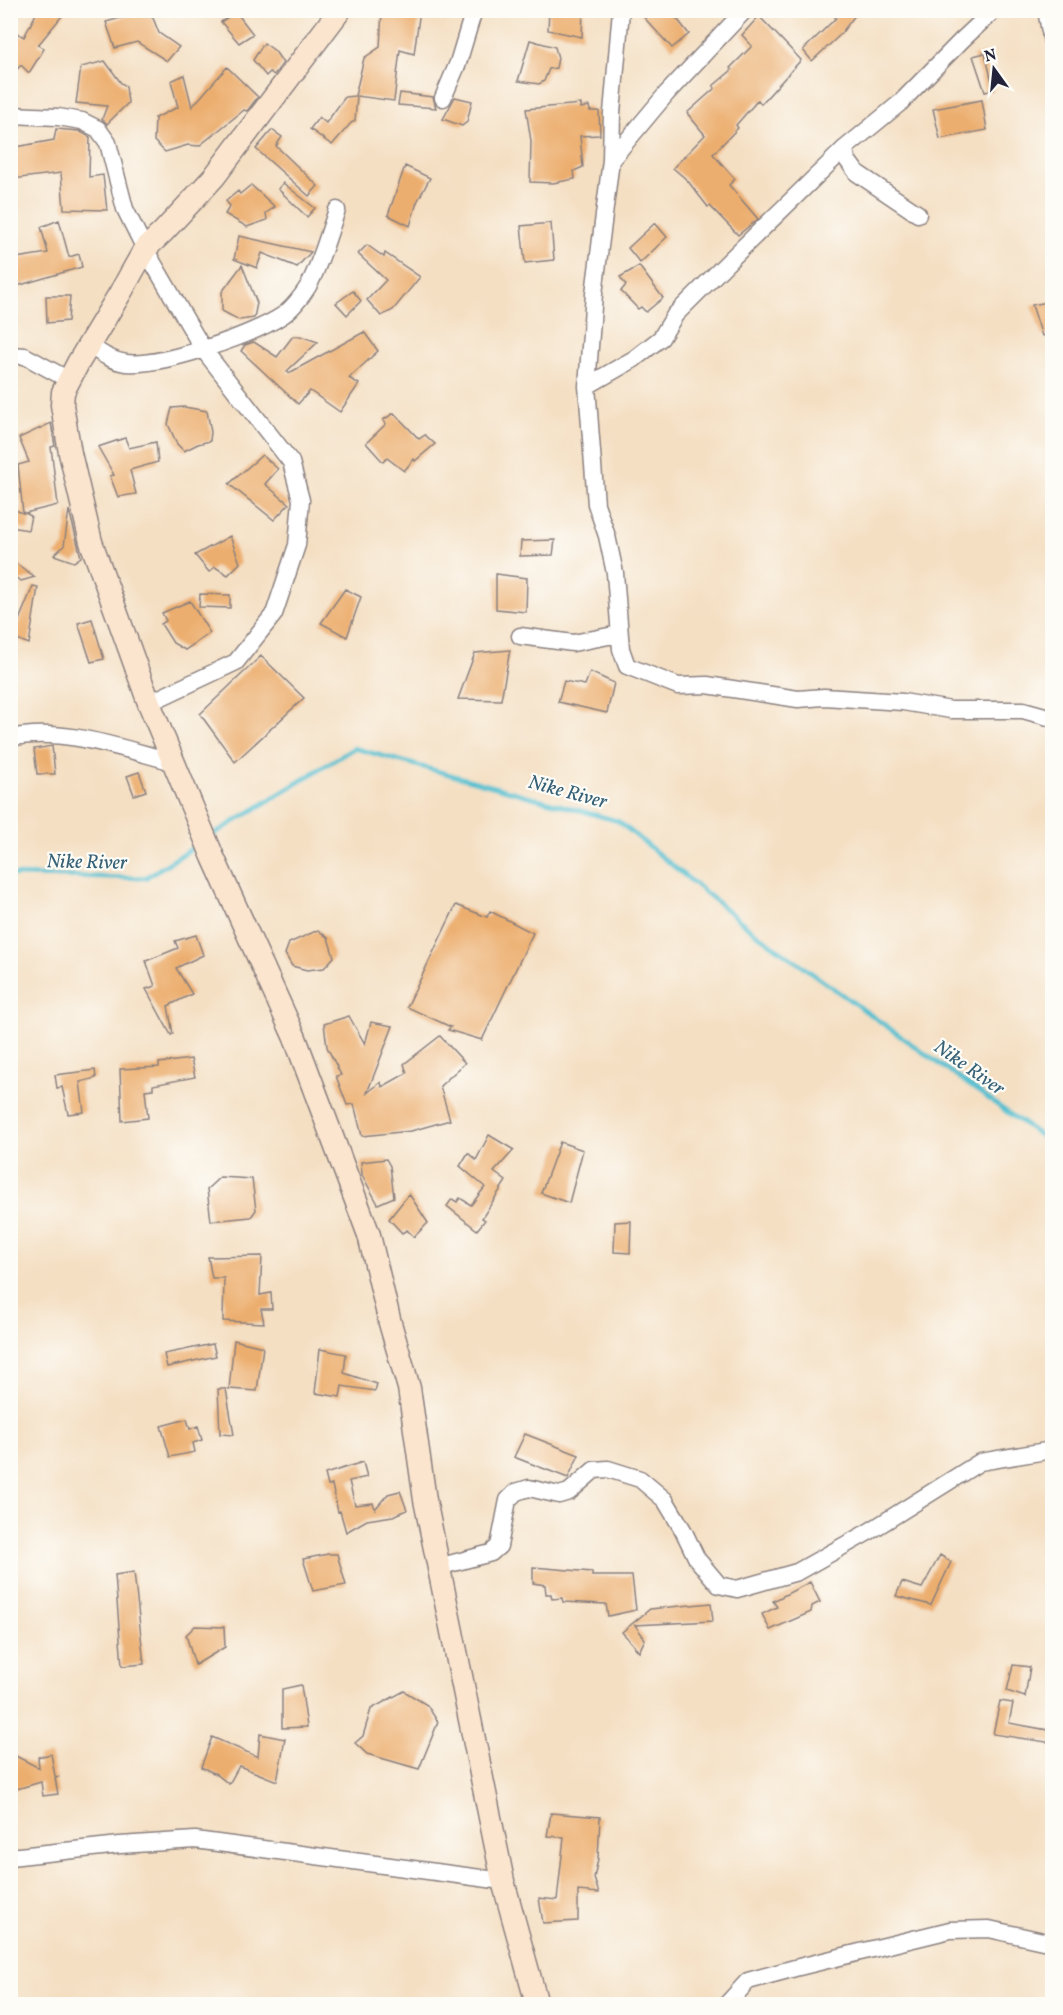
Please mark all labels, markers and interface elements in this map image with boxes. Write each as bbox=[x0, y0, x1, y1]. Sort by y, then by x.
north arrow bbox=[964, 39, 1024, 99]
text: N bbox=[982, 44, 999, 69]
water label: Nike River bbox=[525, 769, 611, 817]
water label: Nike River bbox=[46, 848, 128, 878]
water label: Nike River bbox=[928, 1034, 1010, 1104]

